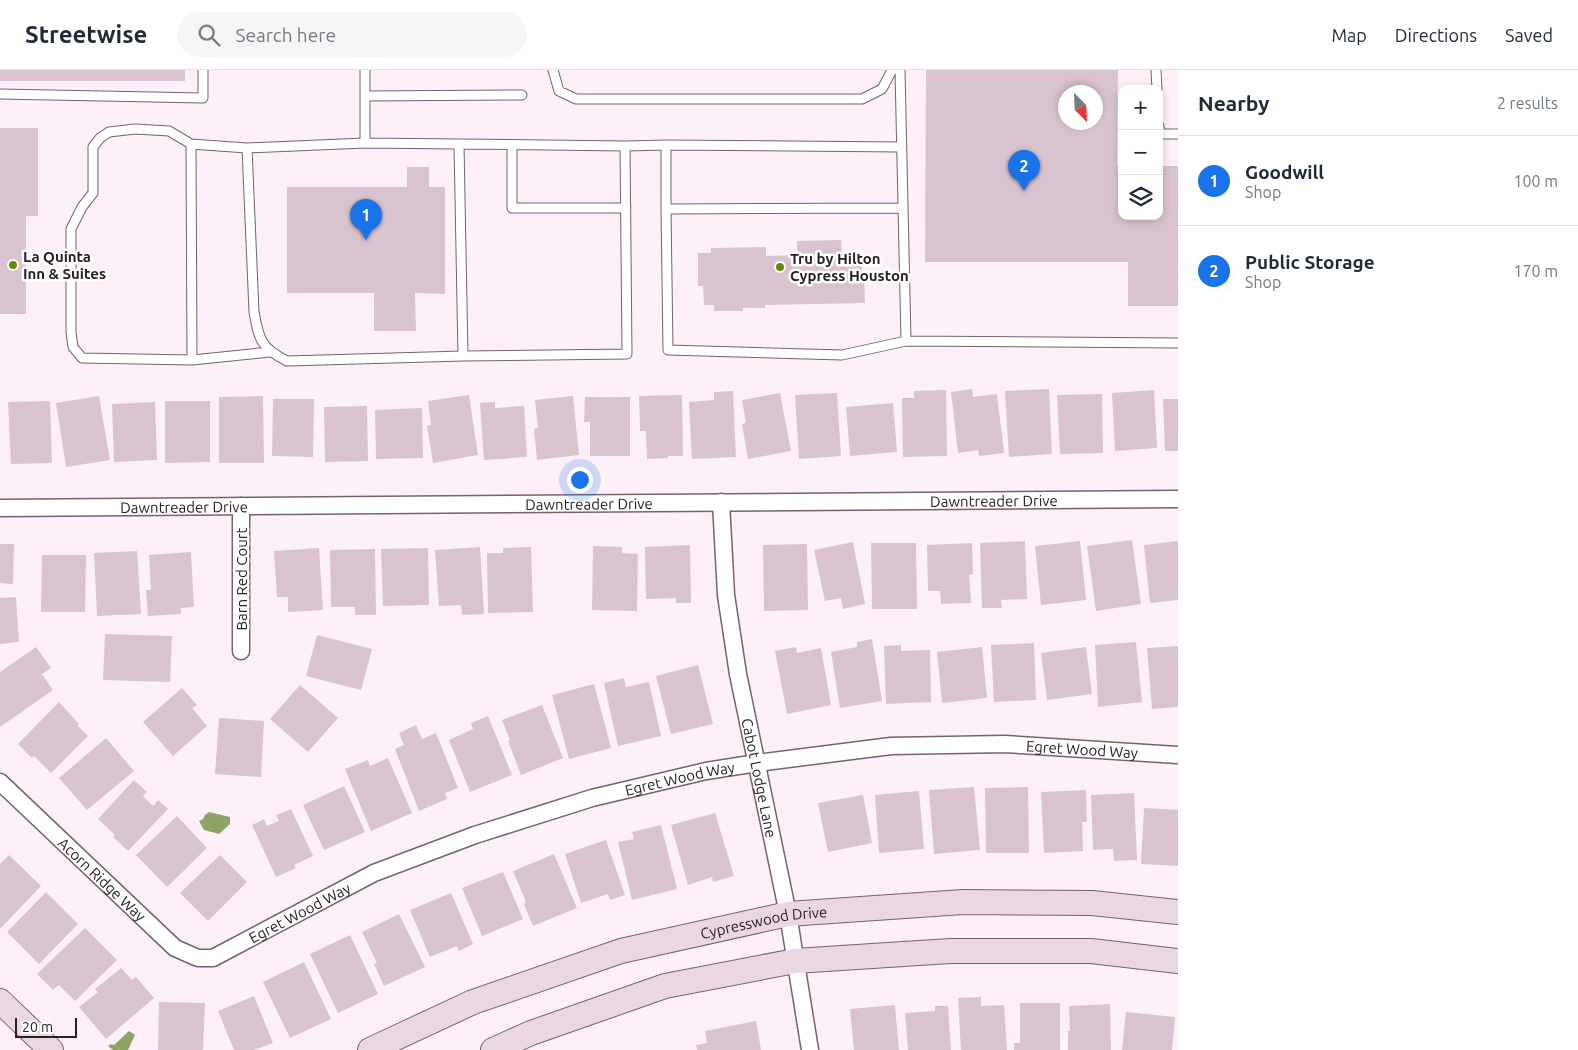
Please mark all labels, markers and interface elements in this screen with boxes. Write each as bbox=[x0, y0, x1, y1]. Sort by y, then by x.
search box bbox=[177, 12, 527, 57]
text: Streetwise bbox=[25, 21, 147, 48]
icon: search bbox=[195, 21, 223, 49]
text: Search here bbox=[235, 24, 336, 46]
text: Map bbox=[1331, 25, 1367, 45]
text: Directions bbox=[1395, 25, 1477, 45]
text: Saved bbox=[1505, 25, 1553, 45]
north arrow bbox=[1058, 85, 1103, 130]
map controls bbox=[1118, 85, 1163, 220]
button: + bbox=[1118, 85, 1163, 130]
text: Nearby bbox=[1198, 91, 1269, 115]
text: 2 results bbox=[1497, 94, 1558, 112]
button: − bbox=[1118, 130, 1163, 175]
pin: 2 bbox=[1008, 150, 1040, 191]
text: Goodwill bbox=[1245, 161, 1324, 183]
text: 1 bbox=[1209, 172, 1219, 190]
text: 100 m bbox=[1513, 172, 1558, 190]
button: layers bbox=[1118, 175, 1163, 220]
text: Shop bbox=[1245, 183, 1281, 201]
pin: 1 bbox=[350, 199, 382, 240]
place label: La Quinta Inn & Suites bbox=[23, 248, 106, 282]
place label: Tru by Hilton Cypress Houston bbox=[790, 250, 909, 284]
text: Public Storage bbox=[1245, 251, 1375, 273]
marker: La Quinta Inn & Suites bbox=[7, 259, 19, 271]
marker: Tru by Hilton Cypress Houston bbox=[774, 261, 786, 273]
text: 2 bbox=[1209, 262, 1219, 280]
text: 170 m bbox=[1513, 262, 1558, 280]
text: Shop bbox=[1245, 273, 1281, 291]
your location bbox=[567, 467, 593, 493]
street label: Dawntreader Drive bbox=[930, 491, 1058, 509]
street label: Dawntreader Drive bbox=[525, 495, 653, 512]
street label: Dawntreader Drive bbox=[120, 498, 248, 516]
street label: Barn Red Court bbox=[233, 527, 250, 630]
street label: Cabot Lodge Lane bbox=[739, 716, 780, 839]
street label: Egret Wood Way bbox=[1026, 737, 1139, 761]
street label: Egret Wood Way bbox=[623, 758, 736, 798]
street label: Acorn Ridge Way bbox=[55, 834, 149, 924]
street label: Egret Wood Way bbox=[246, 879, 353, 946]
street label: Cypresswood Drive bbox=[699, 903, 828, 942]
scale bar bbox=[15, 1015, 78, 1038]
text: 20 m bbox=[22, 1019, 53, 1035]

